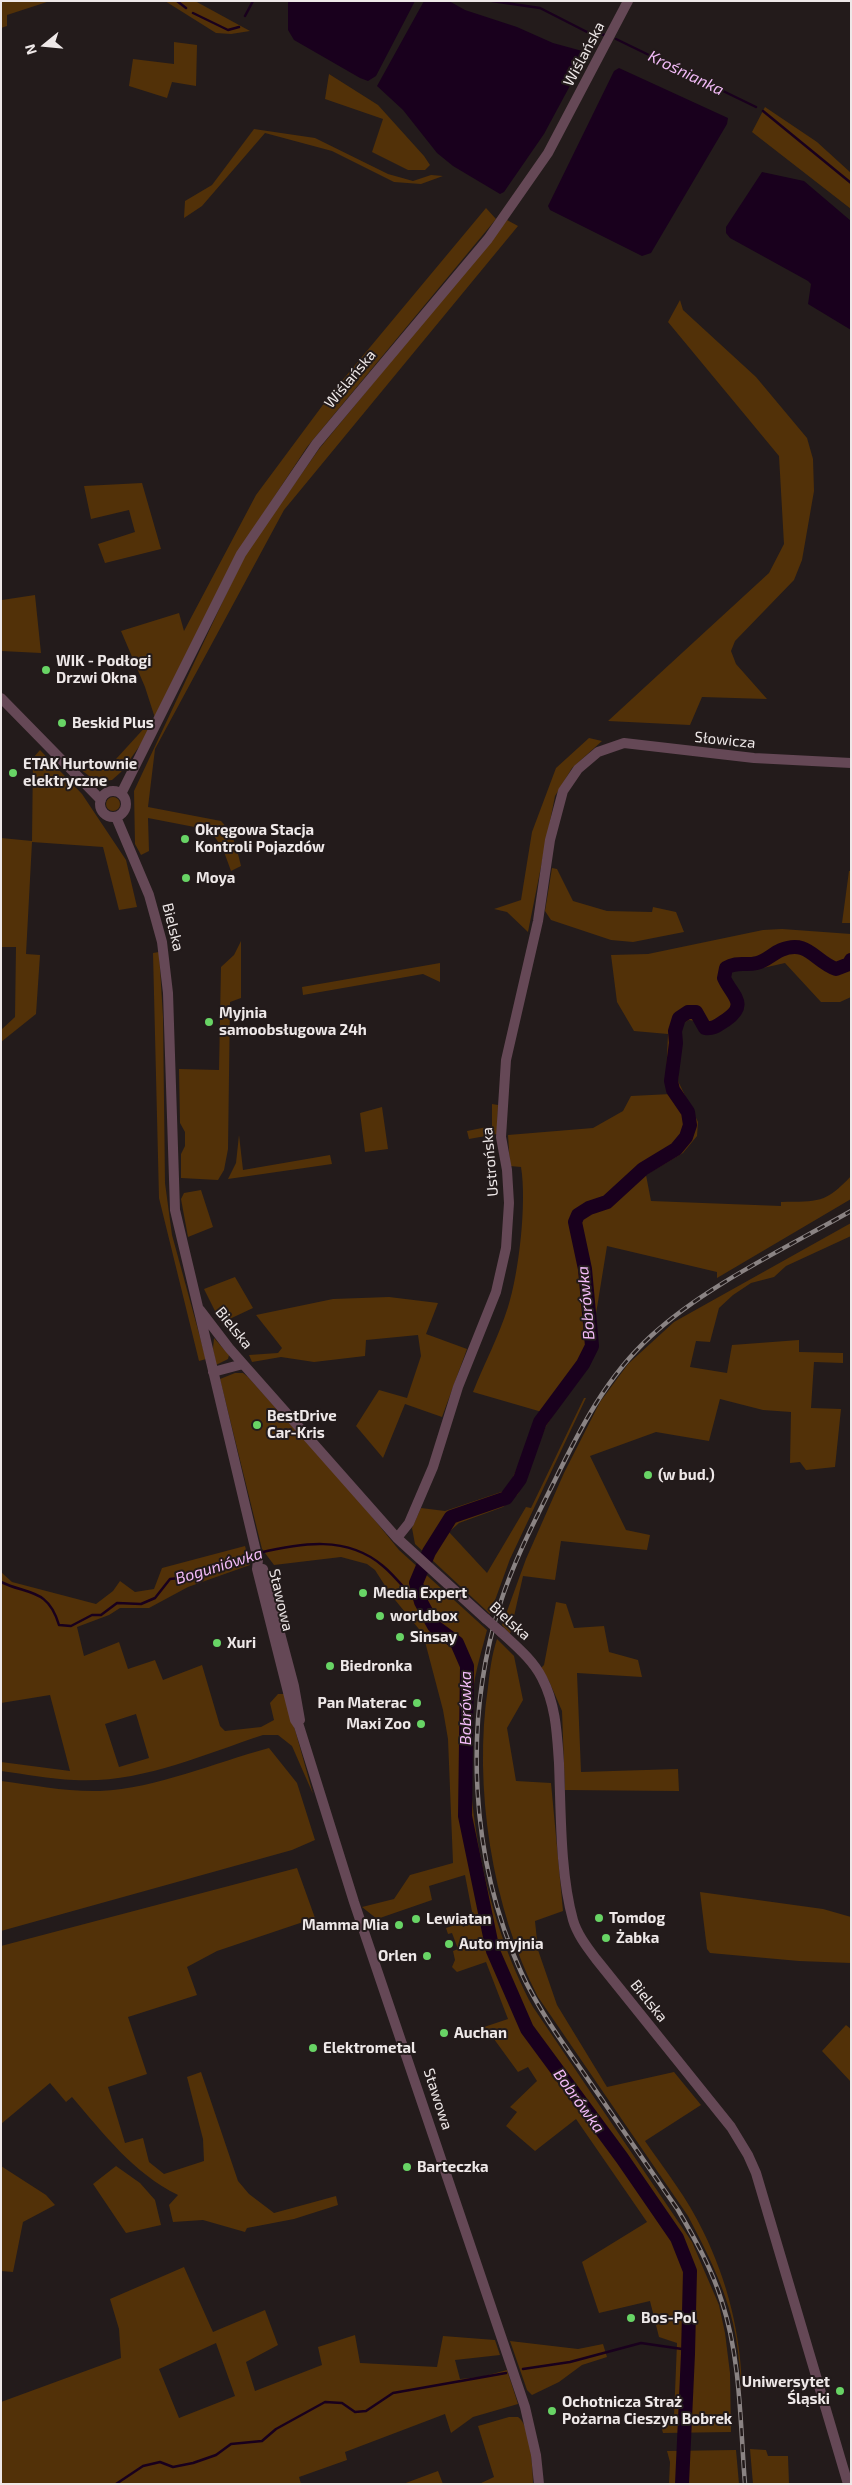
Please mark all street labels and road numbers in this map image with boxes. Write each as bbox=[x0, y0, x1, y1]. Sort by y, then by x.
street label: Wiślańska bbox=[560, 19, 608, 89]
street label: Wiślańska bbox=[320, 346, 380, 412]
street label: Słowicza bbox=[694, 728, 756, 752]
street label: Bielska bbox=[158, 901, 188, 953]
street label: Ustrońska bbox=[478, 1126, 502, 1198]
street label: Bielska bbox=[212, 1303, 256, 1353]
street label: Stawowa bbox=[265, 1567, 297, 1633]
street label: Bielska bbox=[486, 1598, 534, 1644]
street label: Bielska bbox=[627, 1976, 671, 2026]
street label: Stawowa bbox=[420, 2066, 456, 2132]

